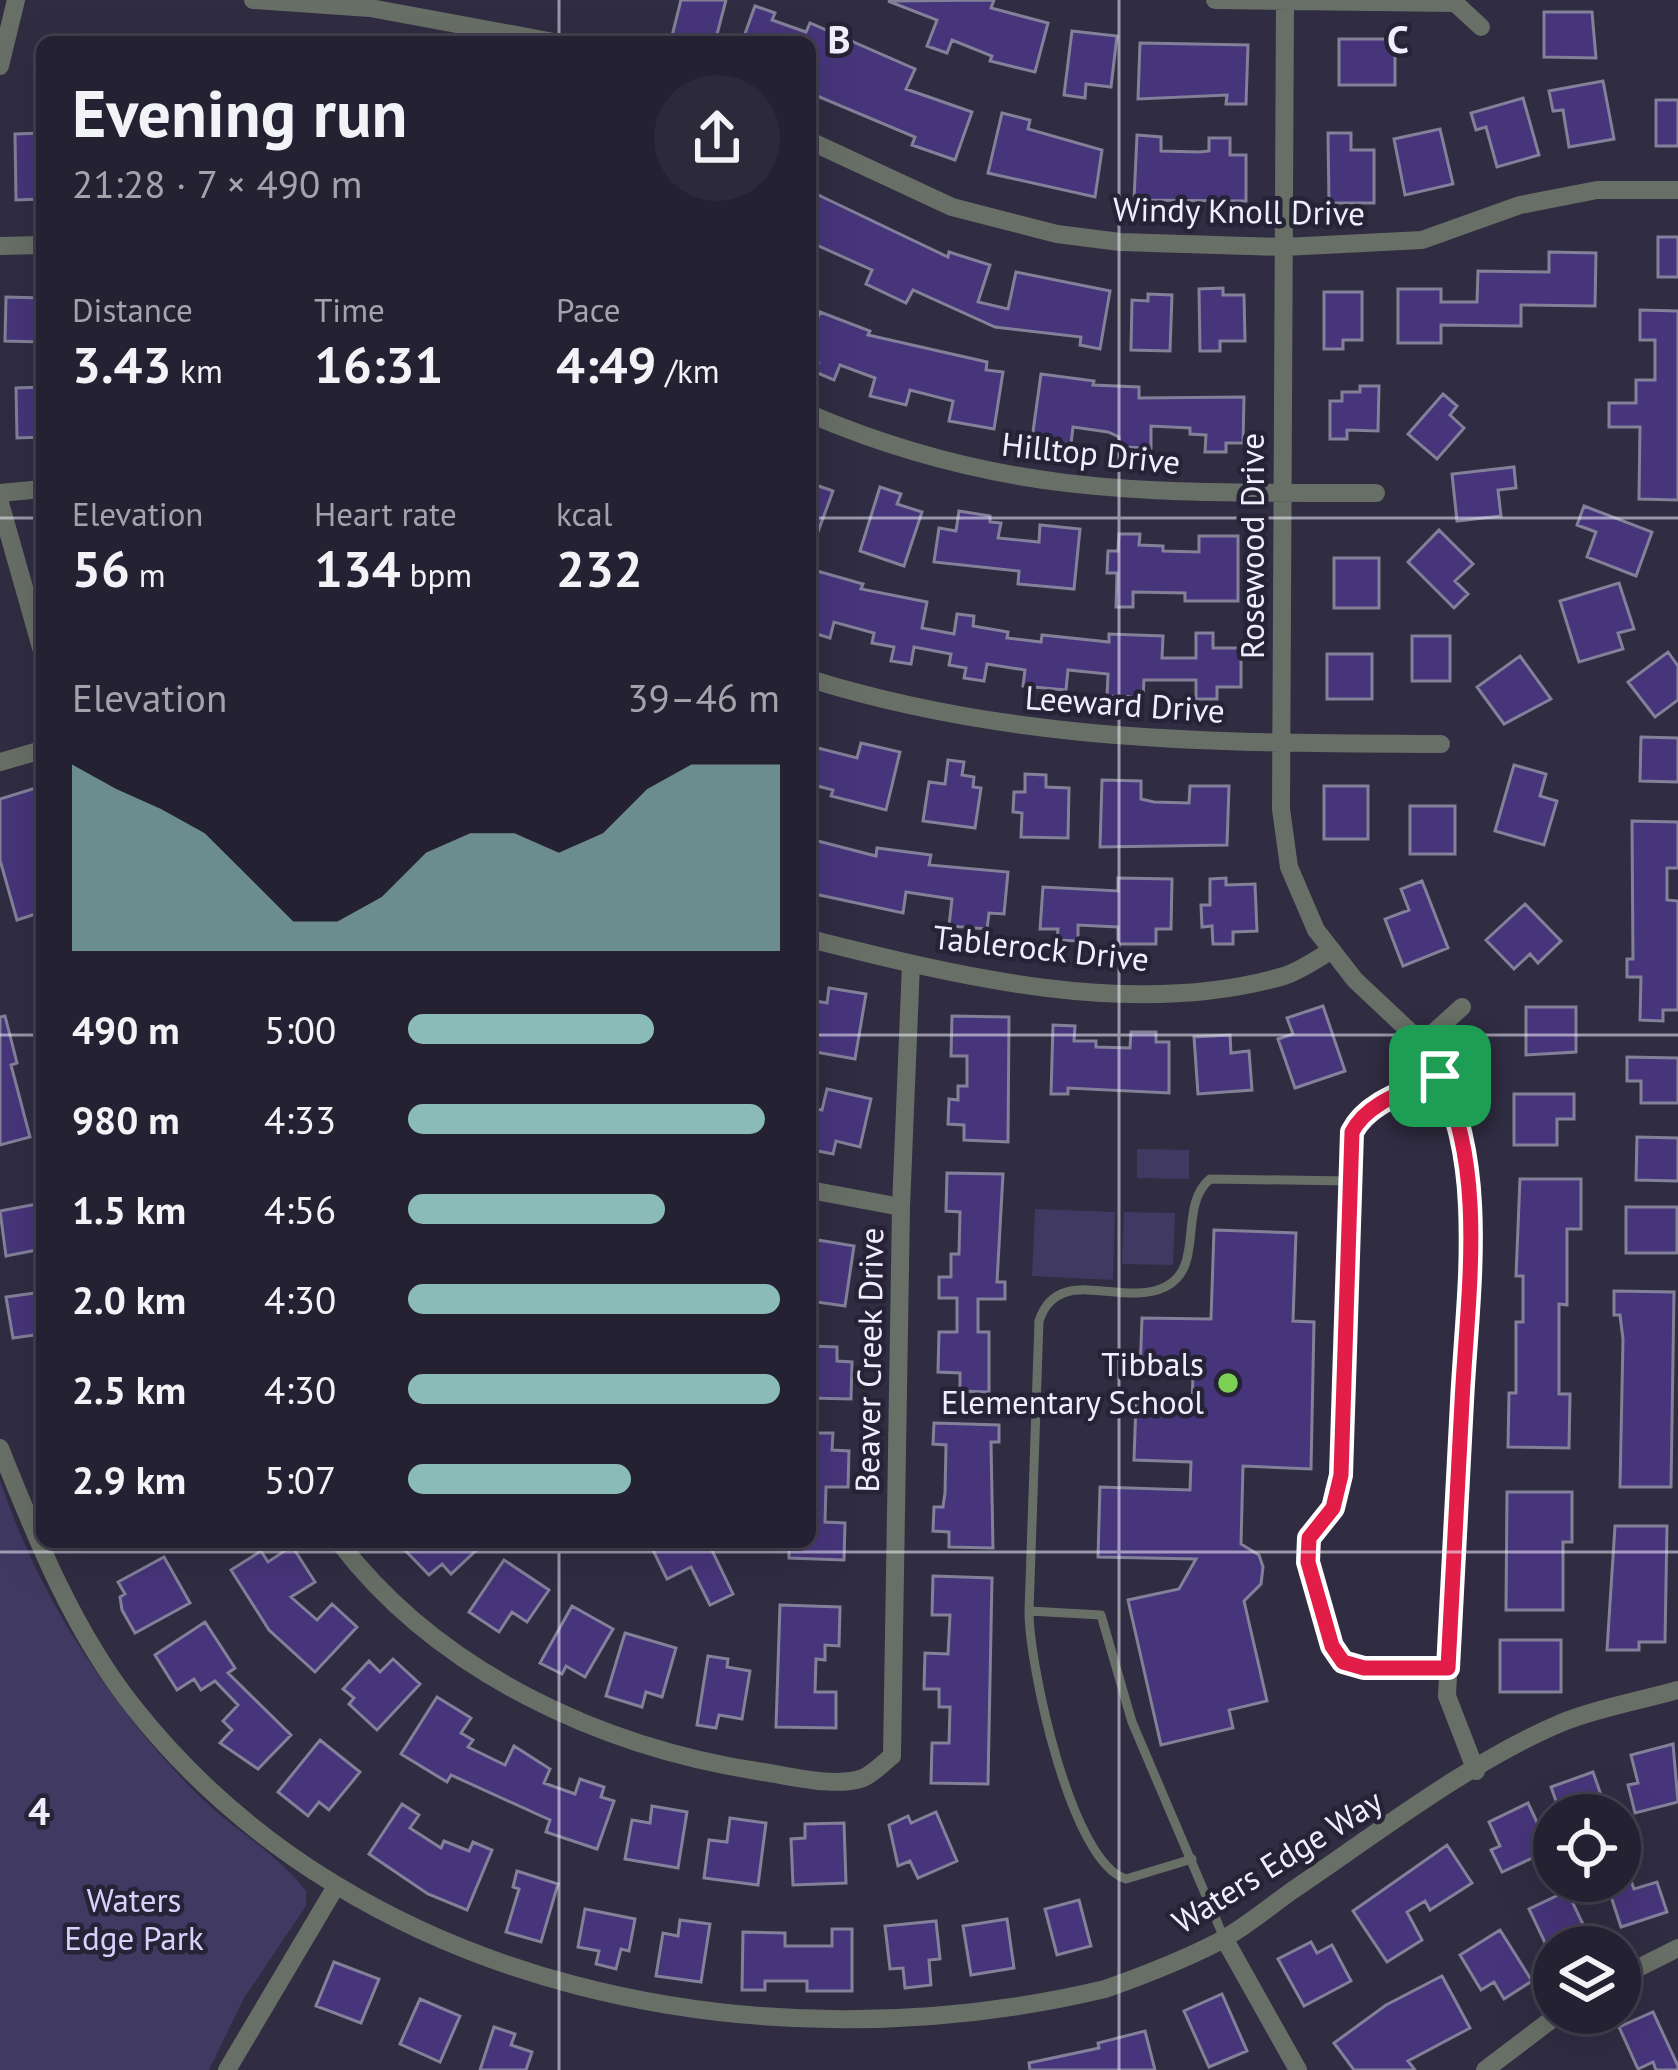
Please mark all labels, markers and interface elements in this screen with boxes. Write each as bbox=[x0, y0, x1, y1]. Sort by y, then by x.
text: B bbox=[827, 13, 851, 64]
text: C bbox=[1387, 13, 1409, 64]
text: Evening run bbox=[72, 70, 407, 155]
button: share bbox=[654, 75, 780, 201]
text: 21:28 · 7 × 490 m bbox=[72, 158, 362, 209]
street label: Windy Knoll Drive bbox=[1113, 187, 1365, 234]
text: Distance bbox=[72, 288, 193, 331]
text: Time bbox=[314, 288, 385, 331]
text: Pace bbox=[556, 288, 621, 331]
text: 3.43 bbox=[72, 331, 171, 397]
text: 16:31 bbox=[314, 331, 443, 397]
text: 4:49 bbox=[556, 331, 656, 397]
text: km bbox=[171, 349, 223, 392]
text: /km bbox=[656, 349, 720, 392]
street label: Hilltop Drive bbox=[1000, 422, 1183, 483]
street label: Rosewood Drive bbox=[1230, 433, 1273, 659]
text: Elevation bbox=[72, 492, 203, 535]
text: Heart rate bbox=[314, 492, 457, 535]
text: kcal bbox=[556, 492, 612, 535]
text: 56 bbox=[72, 535, 130, 601]
text: 134 bbox=[314, 535, 401, 601]
text: 232 bbox=[556, 535, 643, 601]
text: m bbox=[130, 553, 165, 596]
text: bpm bbox=[401, 553, 472, 596]
text: Elevation bbox=[72, 672, 227, 723]
text: 39–46 m bbox=[627, 672, 780, 723]
street label: Leeward Drive bbox=[1024, 675, 1226, 732]
street label: Tablerock Drive bbox=[931, 915, 1151, 980]
text: 490 m bbox=[72, 1004, 180, 1055]
text: 5:00 bbox=[264, 1004, 336, 1055]
pin bbox=[1389, 1025, 1491, 1127]
icon: arrive bbox=[1407, 1043, 1473, 1109]
text: 980 m bbox=[72, 1094, 180, 1145]
text: 4:33 bbox=[264, 1094, 336, 1145]
text: 1.5 km bbox=[72, 1184, 186, 1235]
text: 4:56 bbox=[264, 1184, 336, 1235]
street label: Beaver Creek Drive bbox=[845, 1227, 892, 1493]
text: 2.0 km bbox=[72, 1274, 186, 1325]
text: 4:30 bbox=[264, 1274, 336, 1325]
place label: Tibbals Elementary School bbox=[941, 1342, 1204, 1423]
text: 2.5 km bbox=[72, 1364, 186, 1415]
text: 4:30 bbox=[264, 1364, 336, 1415]
marker: Tibbals Elementary School bbox=[1215, 1370, 1241, 1396]
text: 2.9 km bbox=[72, 1454, 186, 1505]
text: 5:07 bbox=[264, 1454, 336, 1505]
street label: Waters Edge Way bbox=[1164, 1779, 1390, 1942]
text: 4 bbox=[28, 1785, 50, 1836]
map controls bbox=[1533, 1794, 1641, 2034]
button: locate bbox=[1533, 1794, 1641, 1902]
park label: Waters Edge Park bbox=[64, 1878, 204, 1959]
button: layers bbox=[1533, 1926, 1641, 2034]

